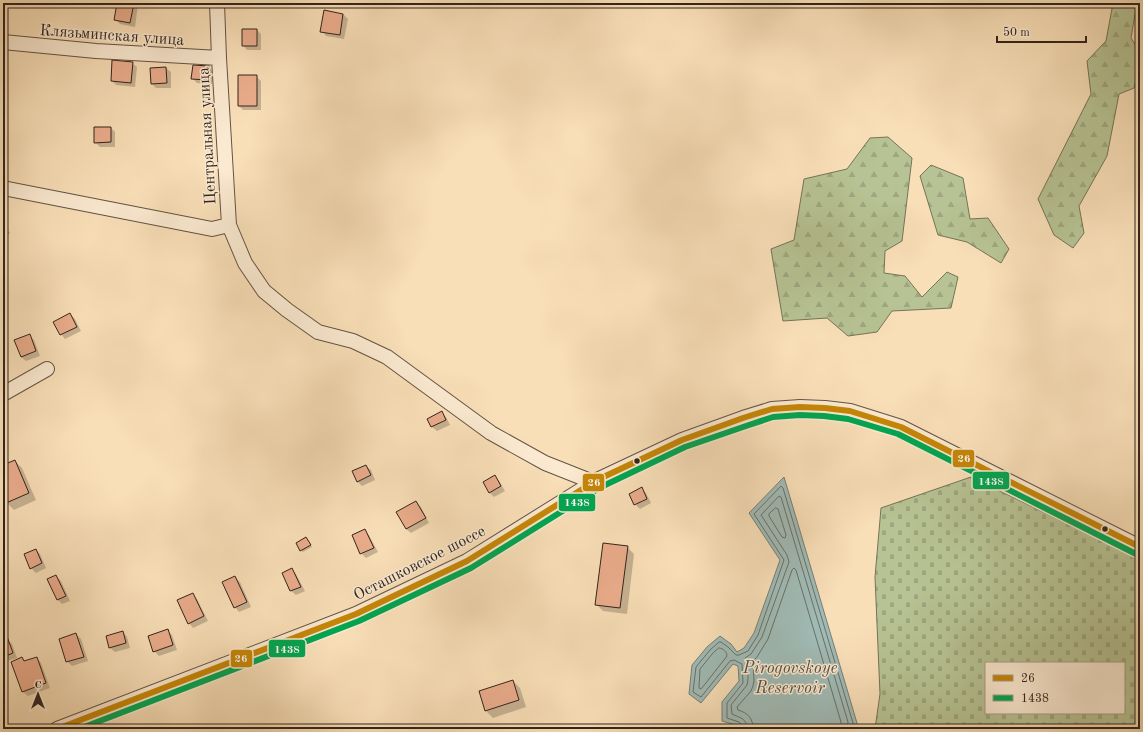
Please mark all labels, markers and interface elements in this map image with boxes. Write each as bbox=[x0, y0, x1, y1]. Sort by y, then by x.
scale bar bbox=[997, 18, 1086, 44]
street label: Клязьминская улица bbox=[39, 23, 185, 49]
text: 50 m bbox=[1003, 26, 1030, 39]
street label: Центральная улица bbox=[196, 67, 220, 205]
line badge: 26 bbox=[952, 449, 975, 468]
text: 26 bbox=[958, 454, 970, 465]
unlabelled marker bbox=[632, 456, 642, 466]
line badge: 1438 bbox=[972, 471, 1010, 490]
line badge: 26 bbox=[582, 473, 605, 492]
text: 1438 bbox=[978, 477, 1004, 488]
text: 26 bbox=[588, 478, 600, 489]
line badge: 1438 bbox=[558, 493, 596, 512]
text: 1438 bbox=[564, 498, 590, 509]
street label: Осташковское шоссе bbox=[351, 524, 488, 604]
unlabelled marker bbox=[1100, 524, 1110, 534]
line badge: 1438 bbox=[268, 639, 306, 658]
text: 1438 bbox=[274, 645, 300, 656]
line badge: 26 bbox=[230, 649, 253, 668]
text: 26 bbox=[235, 654, 247, 665]
water label: Pirogovskoye Reservoir bbox=[742, 660, 837, 697]
legend bbox=[985, 662, 1125, 714]
text: 26 bbox=[1021, 673, 1035, 685]
north arrow bbox=[18, 674, 58, 714]
text: С bbox=[34, 680, 42, 691]
text: 1438 bbox=[1021, 693, 1049, 705]

